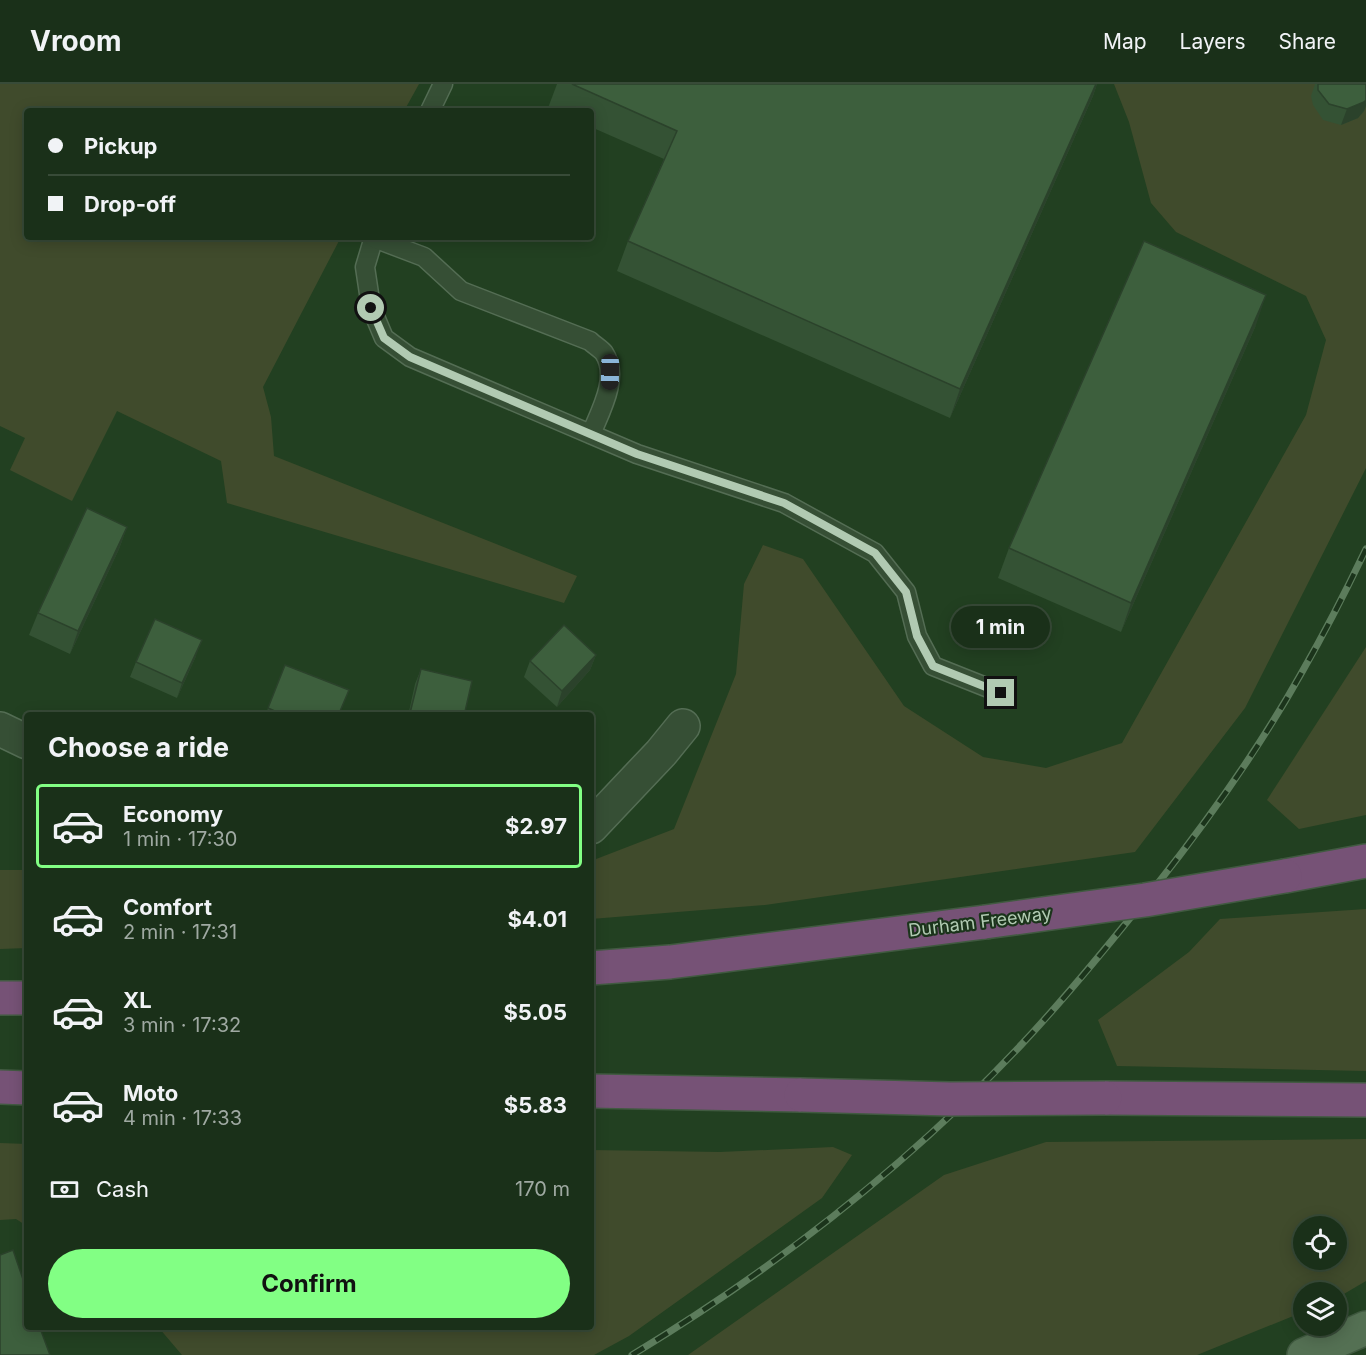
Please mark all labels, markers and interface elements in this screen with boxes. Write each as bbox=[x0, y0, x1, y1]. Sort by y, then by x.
text: Vroom bbox=[30, 24, 122, 58]
text: Map bbox=[1103, 29, 1147, 54]
text: Layers bbox=[1180, 29, 1246, 54]
text: Share bbox=[1279, 29, 1336, 54]
text: Pickup bbox=[84, 133, 158, 159]
text: Drop-off bbox=[84, 191, 176, 217]
route start bbox=[357, 294, 384, 321]
car bbox=[601, 354, 619, 390]
callout: 1 min bbox=[952, 606, 1050, 648]
text: 1 min bbox=[976, 615, 1025, 639]
route end bbox=[987, 679, 1014, 706]
text: Choose a ride bbox=[48, 731, 229, 764]
icon: car bbox=[51, 799, 105, 853]
text: Economy bbox=[123, 801, 223, 827]
text: $2.97 bbox=[505, 813, 567, 839]
text: 1 min · 17:30 bbox=[123, 827, 237, 851]
icon: car bbox=[51, 892, 105, 946]
text: Comfort bbox=[123, 894, 212, 920]
street label: Durham Freeway bbox=[907, 902, 1053, 941]
text: $4.01 bbox=[507, 906, 567, 932]
text: 2 min · 17:31 bbox=[123, 920, 237, 944]
icon: car bbox=[51, 985, 105, 1039]
text: XL bbox=[123, 987, 152, 1013]
text: $5.05 bbox=[503, 999, 567, 1025]
text: 3 min · 17:32 bbox=[123, 1013, 241, 1037]
icon: car bbox=[51, 1078, 105, 1132]
text: Moto bbox=[123, 1080, 178, 1106]
text: $5.83 bbox=[504, 1092, 567, 1118]
text: 4 min · 17:33 bbox=[123, 1106, 242, 1130]
icon: cash bbox=[48, 1173, 81, 1206]
text: Cash bbox=[96, 1176, 149, 1202]
text: 170 m bbox=[515, 1177, 570, 1201]
map controls bbox=[1293, 1216, 1347, 1336]
button: locate bbox=[1293, 1216, 1347, 1270]
button: Confirm bbox=[48, 1249, 570, 1318]
button: layers bbox=[1293, 1282, 1347, 1336]

